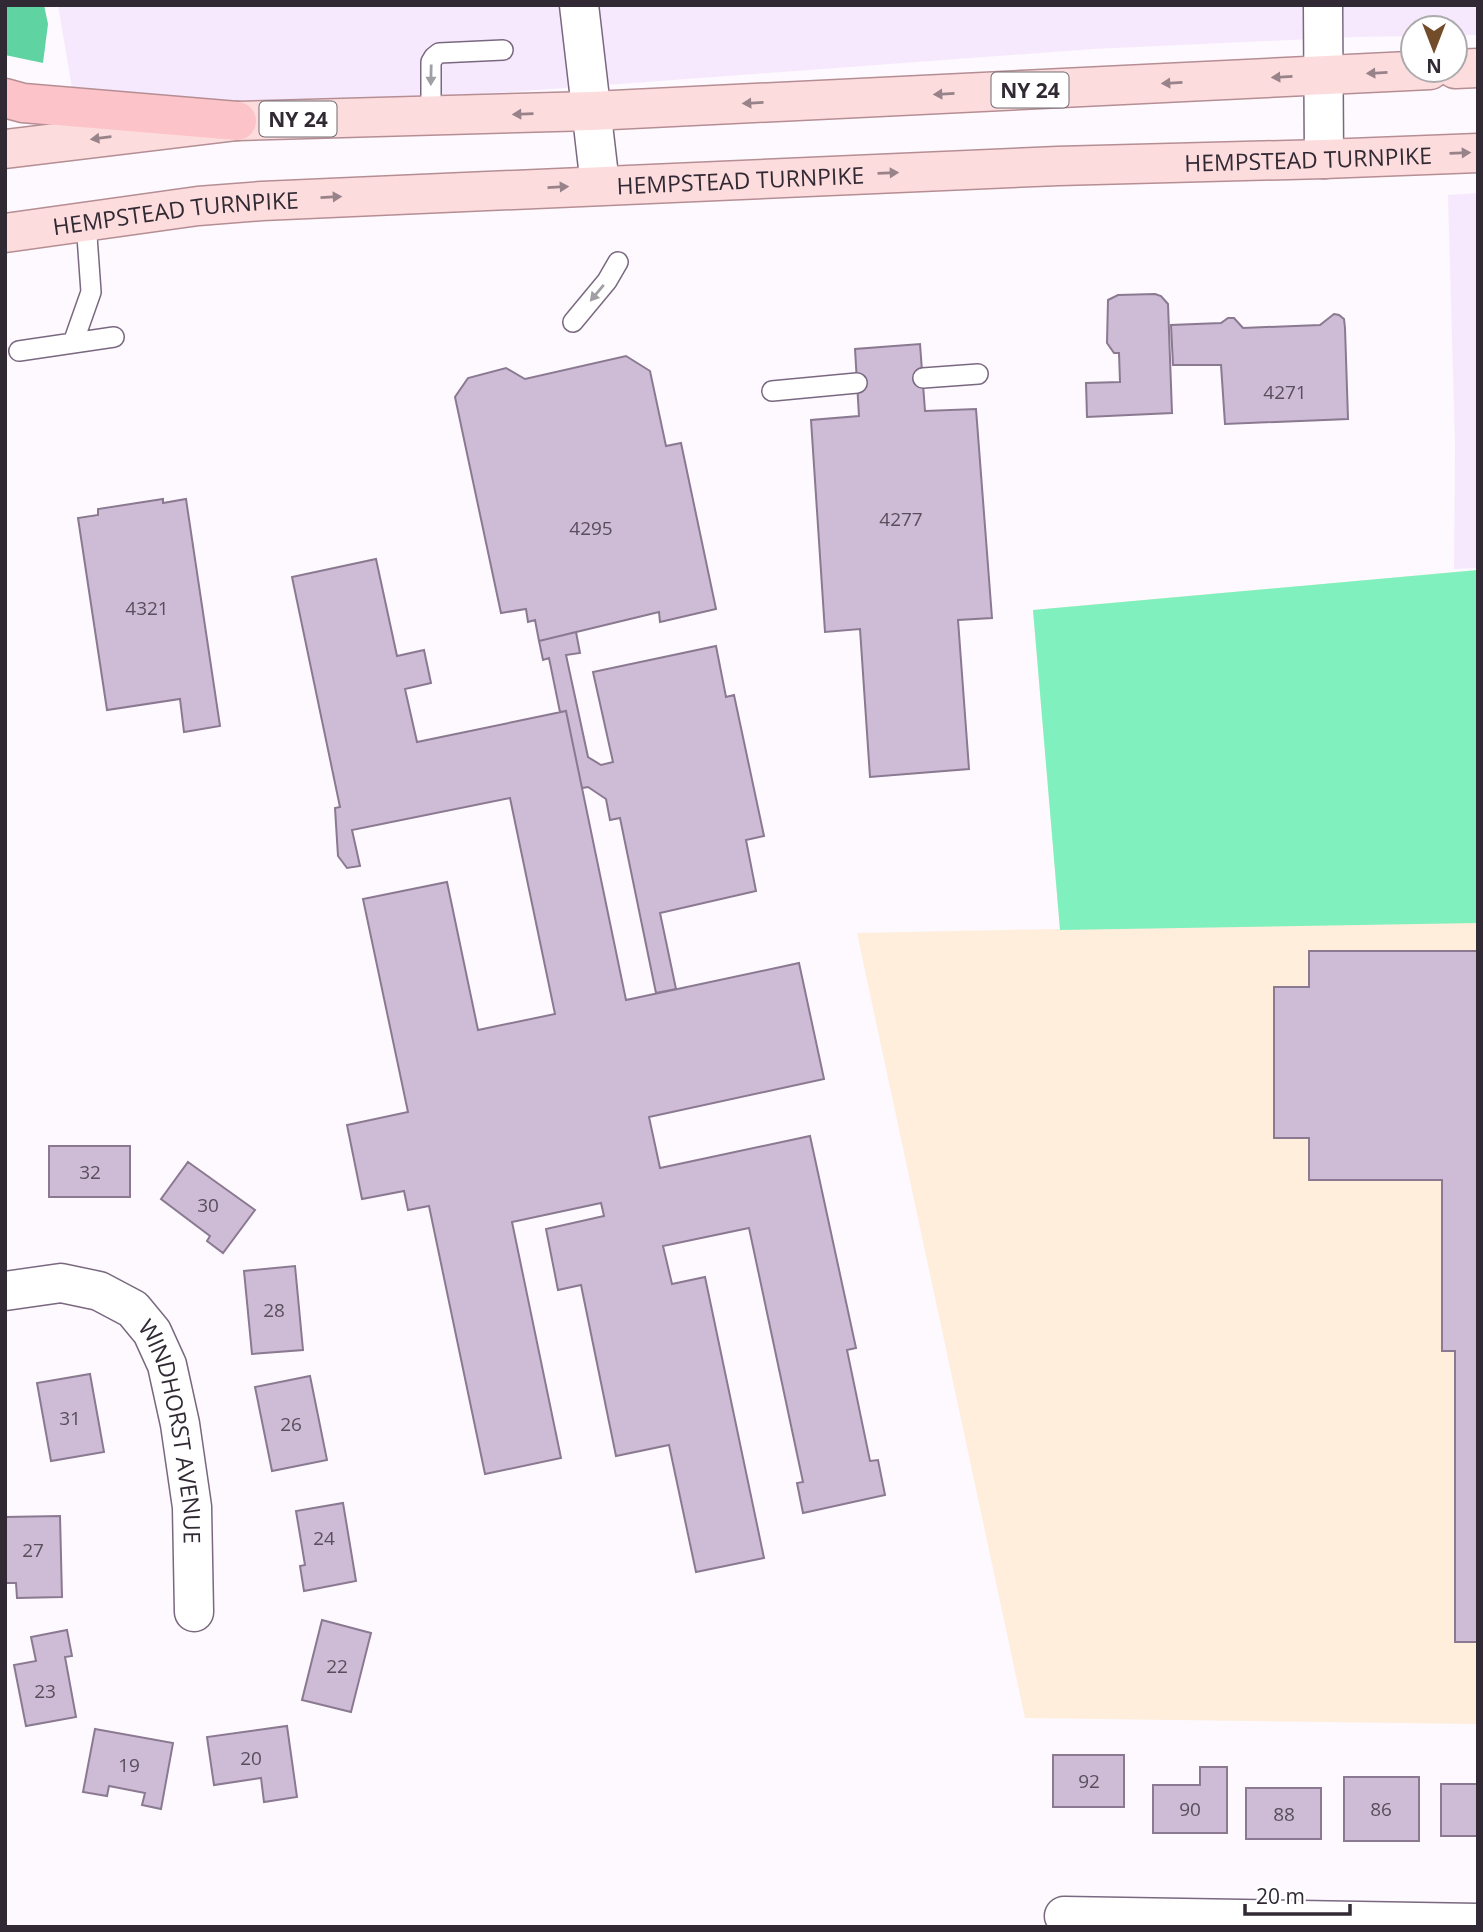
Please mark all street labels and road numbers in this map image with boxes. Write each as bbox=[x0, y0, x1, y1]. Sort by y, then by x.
road number: NY 24 bbox=[992, 72, 1068, 108]
road number: NY 24 bbox=[260, 102, 336, 136]
street label: HEMPSTEAD TURNPIKE bbox=[1184, 139, 1432, 179]
street label: HEMPSTEAD TURNPIKE bbox=[616, 159, 865, 201]
street label: HEMPSTEAD TURNPIKE bbox=[50, 183, 299, 242]
street label: WINDHORST AVENUE bbox=[132, 1312, 209, 1544]

